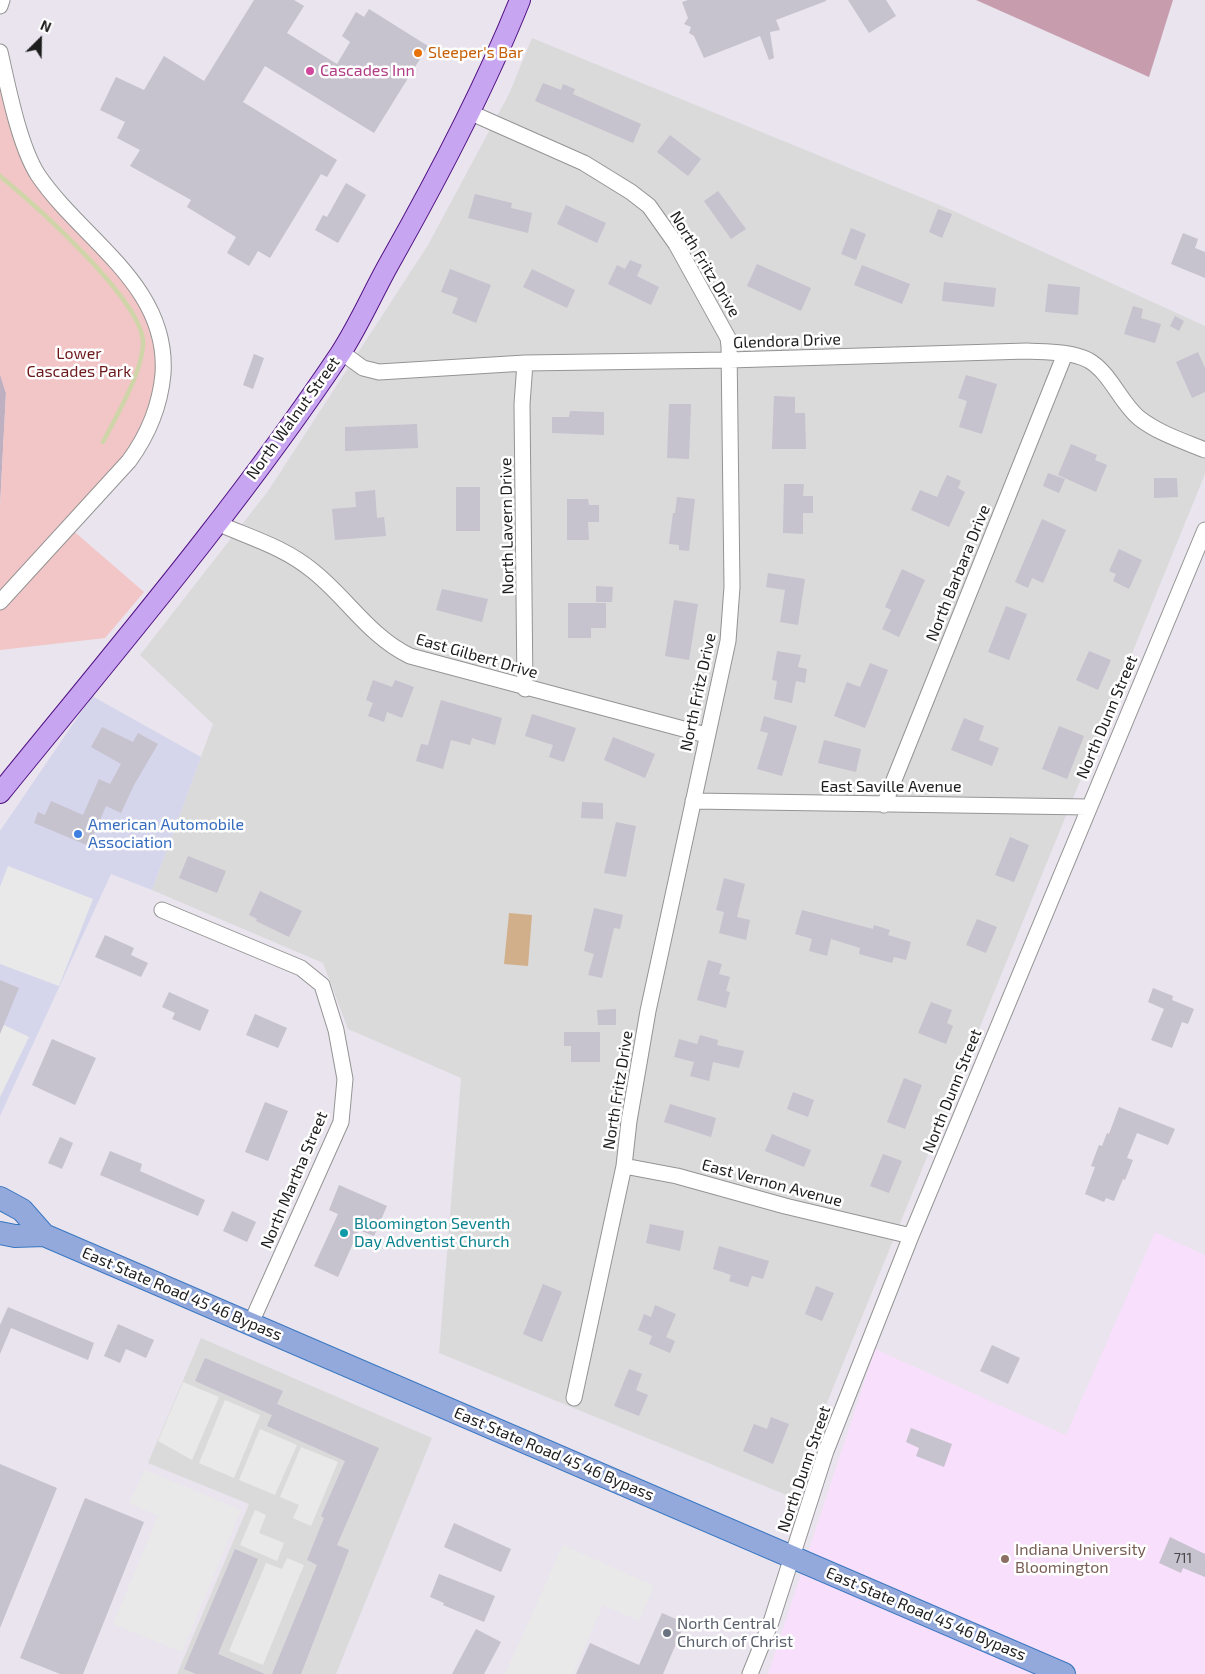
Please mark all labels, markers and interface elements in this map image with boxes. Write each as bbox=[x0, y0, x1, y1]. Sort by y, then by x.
north arrow bbox=[15, 15, 65, 65]
text: N bbox=[38, 16, 54, 36]
place label: Sleeper's Bar bbox=[428, 43, 523, 63]
marker: Sleeper's Bar bbox=[412, 47, 424, 59]
place label: Cascades Inn bbox=[320, 61, 415, 81]
marker: Cascades Inn bbox=[304, 65, 316, 77]
street label: North Fritz Drive bbox=[666, 208, 744, 320]
street label: Glendora Drive bbox=[733, 330, 841, 352]
park label: Lower Cascades Park bbox=[27, 344, 131, 382]
street label: North Walnut Street bbox=[242, 353, 344, 483]
street label: North Lavern Drive bbox=[496, 457, 518, 595]
street label: North Barbara Drive bbox=[922, 502, 994, 644]
street label: East Gilbert Drive bbox=[414, 629, 540, 683]
street label: North Fritz Drive bbox=[676, 631, 720, 753]
street label: North Dunn Street bbox=[1072, 652, 1142, 782]
street label: East Saville Avenue bbox=[820, 777, 962, 797]
place label: American Automobile Association bbox=[88, 815, 244, 853]
marker: American Automobile Association bbox=[72, 828, 84, 840]
street label: North Dunn Street bbox=[918, 1026, 986, 1156]
street label: North Fritz Drive bbox=[599, 1029, 637, 1151]
street label: North Martha Street bbox=[256, 1109, 332, 1251]
street label: East Vernon Avenue bbox=[700, 1155, 844, 1211]
place label: Bloomington Seventh Day Adventist Church bbox=[354, 1214, 510, 1252]
marker: Bloomington Seventh Day Adventist Church bbox=[338, 1227, 350, 1239]
street label: East State Road 45 46 Bypass bbox=[79, 1243, 285, 1345]
street label: East State Road 45 46 Bypass bbox=[451, 1403, 657, 1505]
street label: North Dunn Street bbox=[773, 1403, 835, 1535]
place label: Indiana University Bloomington bbox=[1015, 1540, 1146, 1578]
house number: 711 bbox=[1174, 1550, 1192, 1566]
marker: Indiana University Bloomington bbox=[999, 1553, 1011, 1565]
street label: East State Road 45 46 Bypass bbox=[823, 1563, 1029, 1665]
place label: North Central Church of Christ bbox=[677, 1614, 793, 1652]
marker: North Central Church of Christ bbox=[661, 1627, 673, 1639]

